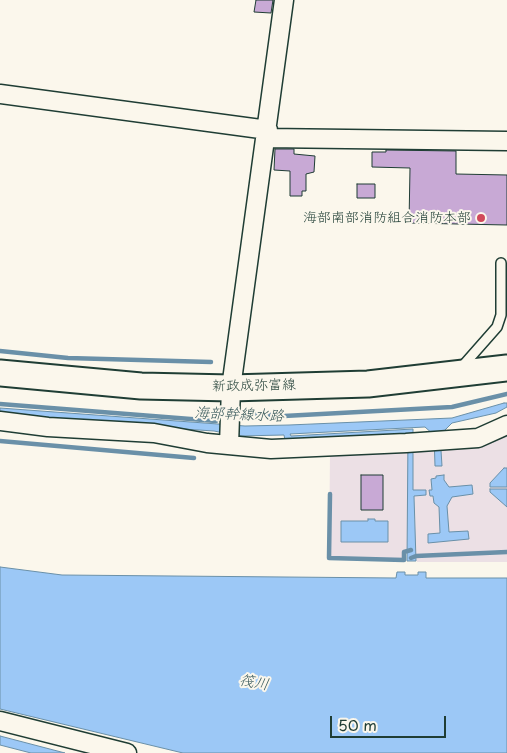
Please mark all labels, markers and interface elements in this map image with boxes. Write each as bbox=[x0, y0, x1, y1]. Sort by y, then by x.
place label: 海部南部消防組合消防本部 bbox=[303, 210, 471, 226]
marker: 海部南部消防組合消防本部 bbox=[475, 212, 487, 224]
street label: 新政成弥富線 bbox=[212, 377, 296, 395]
water label: 海部幹線水路 bbox=[194, 404, 284, 426]
water label: 筏川 bbox=[238, 672, 270, 694]
scale bar bbox=[332, 706, 448, 738]
text: 50 m bbox=[338, 713, 377, 736]

